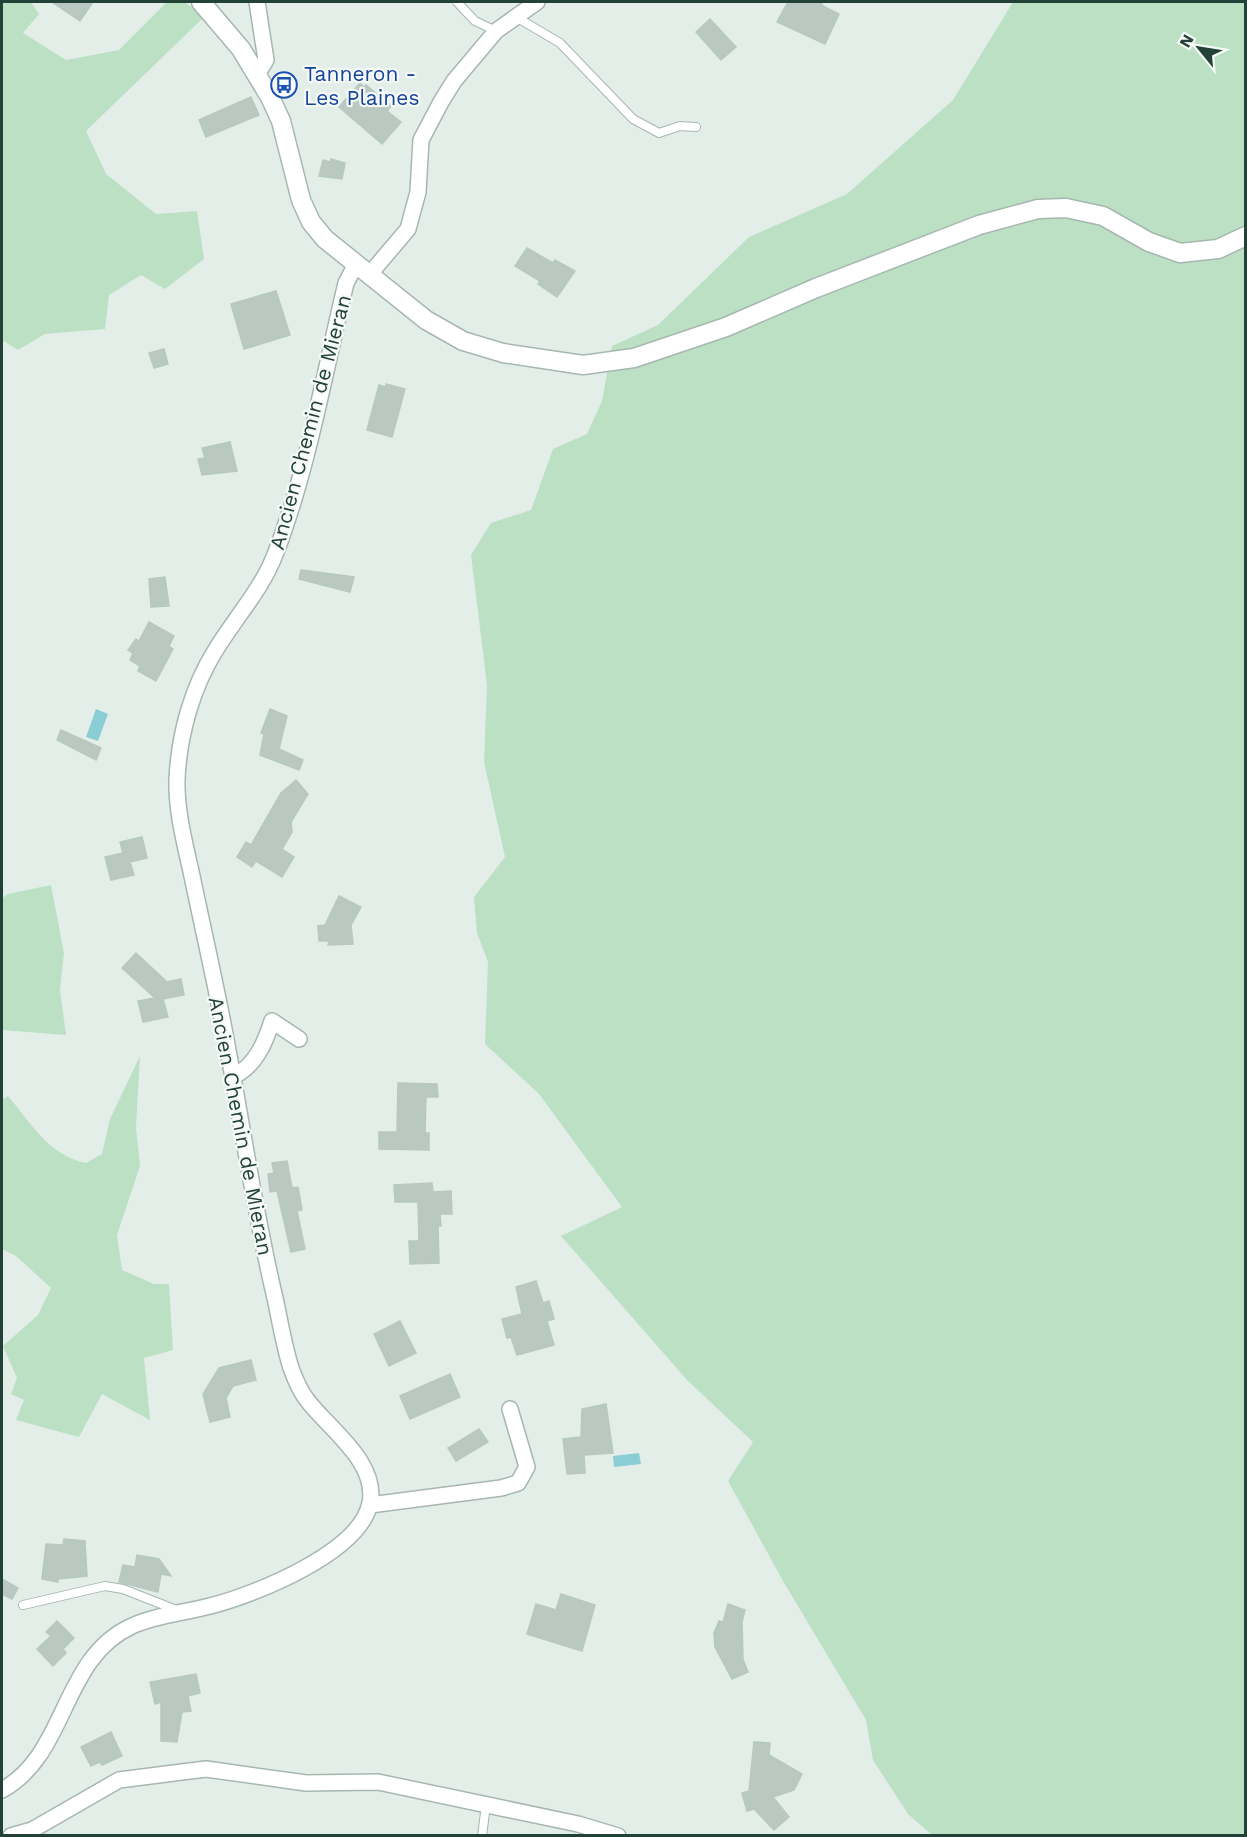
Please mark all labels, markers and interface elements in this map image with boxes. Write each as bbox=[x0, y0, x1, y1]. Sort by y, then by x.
north arrow bbox=[1169, 18, 1229, 78]
text: N bbox=[1175, 31, 1198, 51]
place label: Tanneron - Les Plaines bbox=[304, 61, 419, 110]
bus stop icon: Tanneron - Les Plaines bbox=[269, 70, 299, 100]
street label: Ancien Chemin de Mieran bbox=[264, 292, 356, 552]
street label: Ancien Chemin de Mieran bbox=[204, 995, 278, 1257]

